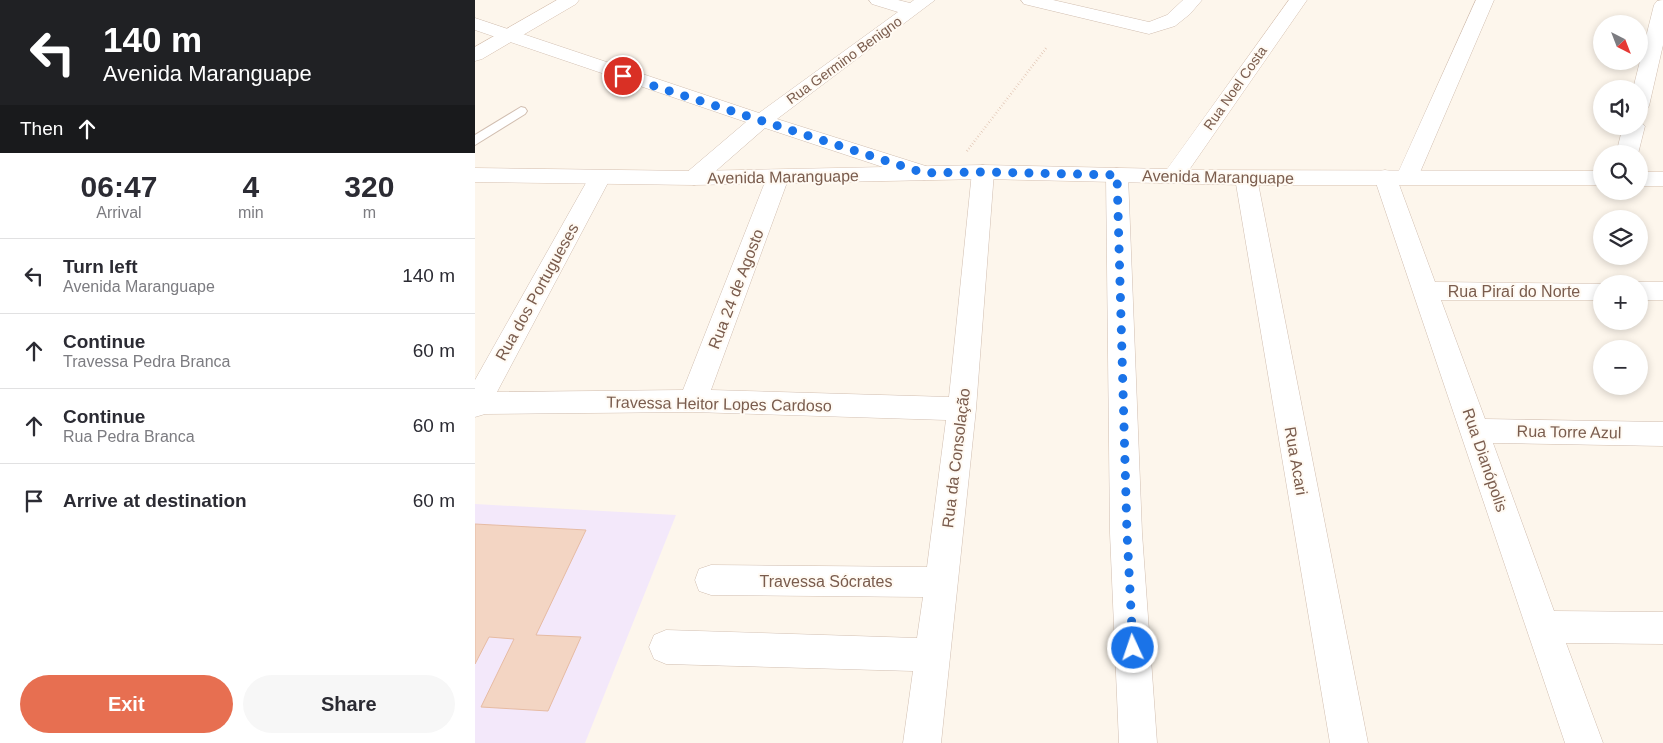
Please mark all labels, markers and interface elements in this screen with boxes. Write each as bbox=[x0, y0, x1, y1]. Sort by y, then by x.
street label: Rua Germino Benigno bbox=[783, 13, 905, 107]
north arrow bbox=[1593, 15, 1647, 70]
map controls bbox=[1593, 15, 1648, 395]
icon: left bbox=[20, 20, 85, 85]
text: 140 m bbox=[103, 20, 202, 59]
street label: Rua Noel Costa bbox=[1200, 43, 1270, 133]
pin bbox=[602, 55, 644, 97]
text: Avenida Maranguape bbox=[103, 61, 312, 86]
icon: arrive bbox=[609, 62, 637, 90]
button: sound bbox=[1593, 80, 1648, 135]
icon: ahead bbox=[73, 115, 101, 143]
text: Then bbox=[20, 118, 63, 139]
button: search bbox=[1593, 145, 1648, 200]
street label: Avenida Maranguape bbox=[707, 167, 859, 187]
street label: Avenida Maranguape bbox=[1142, 167, 1294, 187]
text: 06:47 bbox=[81, 170, 157, 203]
text: 4 bbox=[242, 170, 259, 203]
text: 320 bbox=[344, 170, 394, 203]
text: Arrival bbox=[96, 204, 142, 221]
text: min bbox=[238, 204, 264, 221]
text: m bbox=[363, 204, 376, 221]
button: layers bbox=[1593, 210, 1648, 265]
street label: Rua dos Portugueses bbox=[492, 221, 582, 363]
street label: Rua 24 de Agosto bbox=[705, 226, 767, 351]
text: Turn left bbox=[63, 256, 138, 277]
icon: left bbox=[20, 262, 48, 290]
text: 140 m bbox=[402, 265, 455, 286]
button: + bbox=[1593, 275, 1648, 330]
text: Avenida Maranguape bbox=[63, 278, 215, 295]
street label: Rua Piraí do Norte bbox=[1448, 283, 1580, 300]
text: Continue bbox=[63, 331, 145, 352]
icon: ahead bbox=[20, 337, 48, 365]
text: 60 m bbox=[413, 340, 455, 361]
button: − bbox=[1593, 340, 1648, 395]
text: Travessa Pedra Branca bbox=[63, 353, 230, 370]
street label: Rua da Consolação bbox=[939, 387, 973, 529]
street label: Travessa Heitor Lopes Cardoso bbox=[606, 394, 832, 414]
text: Continue bbox=[63, 406, 145, 427]
street label: Rua Dianópolis bbox=[1459, 406, 1511, 514]
icon: ahead bbox=[20, 412, 48, 440]
text: 60 m bbox=[413, 415, 455, 436]
street label: Rua Torre Azul bbox=[1517, 423, 1621, 441]
street label: Rua Acari bbox=[1282, 425, 1310, 497]
text: Rua Pedra Branca bbox=[63, 428, 195, 445]
icon: arrive bbox=[20, 487, 48, 515]
text: Arrive at destination bbox=[63, 490, 247, 511]
text: 60 m bbox=[413, 490, 455, 511]
street label: Travessa Sócrates bbox=[760, 573, 892, 590]
position arrow bbox=[1106, 621, 1158, 673]
button: Exit bbox=[20, 675, 233, 733]
button: Share bbox=[243, 675, 455, 733]

